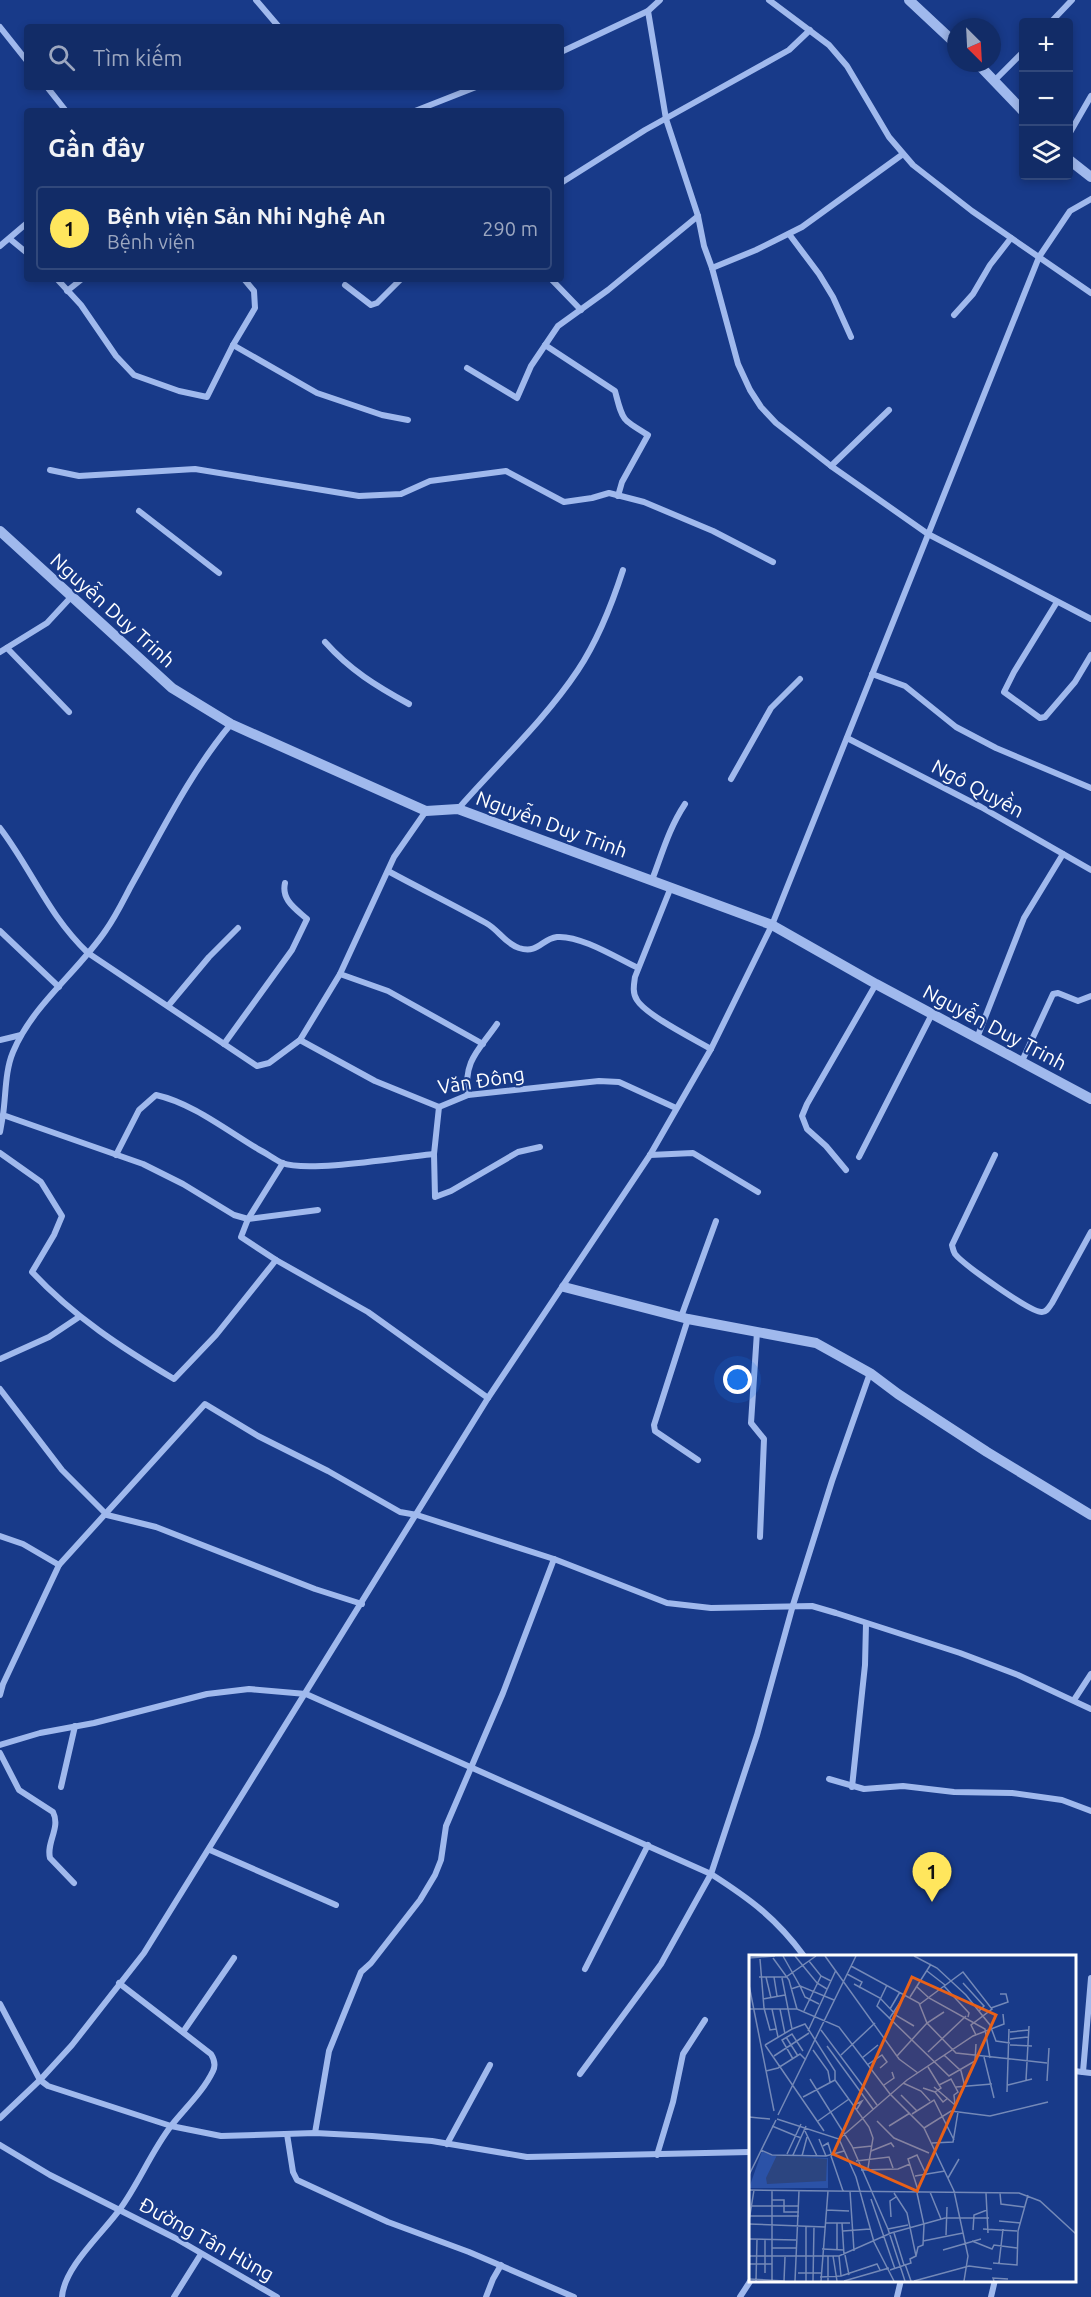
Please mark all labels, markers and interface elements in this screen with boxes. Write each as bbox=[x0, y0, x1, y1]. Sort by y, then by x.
north arrow bbox=[947, 18, 1001, 72]
map controls bbox=[1019, 18, 1073, 180]
button: + bbox=[1019, 18, 1073, 72]
search box bbox=[24, 24, 564, 90]
icon: search bbox=[45, 41, 78, 74]
text: Tìm kiếm bbox=[93, 45, 183, 70]
button: − bbox=[1019, 72, 1073, 126]
button: layers bbox=[1019, 126, 1073, 180]
text: Gần đây bbox=[48, 133, 145, 162]
text: Bệnh viện Sản Nhi Nghệ An bbox=[107, 203, 386, 228]
text: 1 bbox=[64, 217, 75, 240]
text: 290 m bbox=[482, 217, 538, 240]
text: Bệnh viện bbox=[107, 230, 195, 253]
street label: Nguyễn Duy Trinh bbox=[46, 547, 181, 672]
street label: Ngô Quyền bbox=[928, 752, 1029, 822]
street label: Nguyễn Duy Trinh bbox=[473, 784, 631, 862]
street label: Nguyễn Duy Trinh bbox=[919, 978, 1072, 1075]
street label: Văn Đông bbox=[436, 1062, 526, 1098]
your location bbox=[723, 1365, 752, 1394]
pin: 1 bbox=[912, 1852, 952, 1902]
inset map bbox=[749, 1955, 1076, 2282]
street label: Đường Tân Hùng bbox=[136, 2192, 278, 2286]

